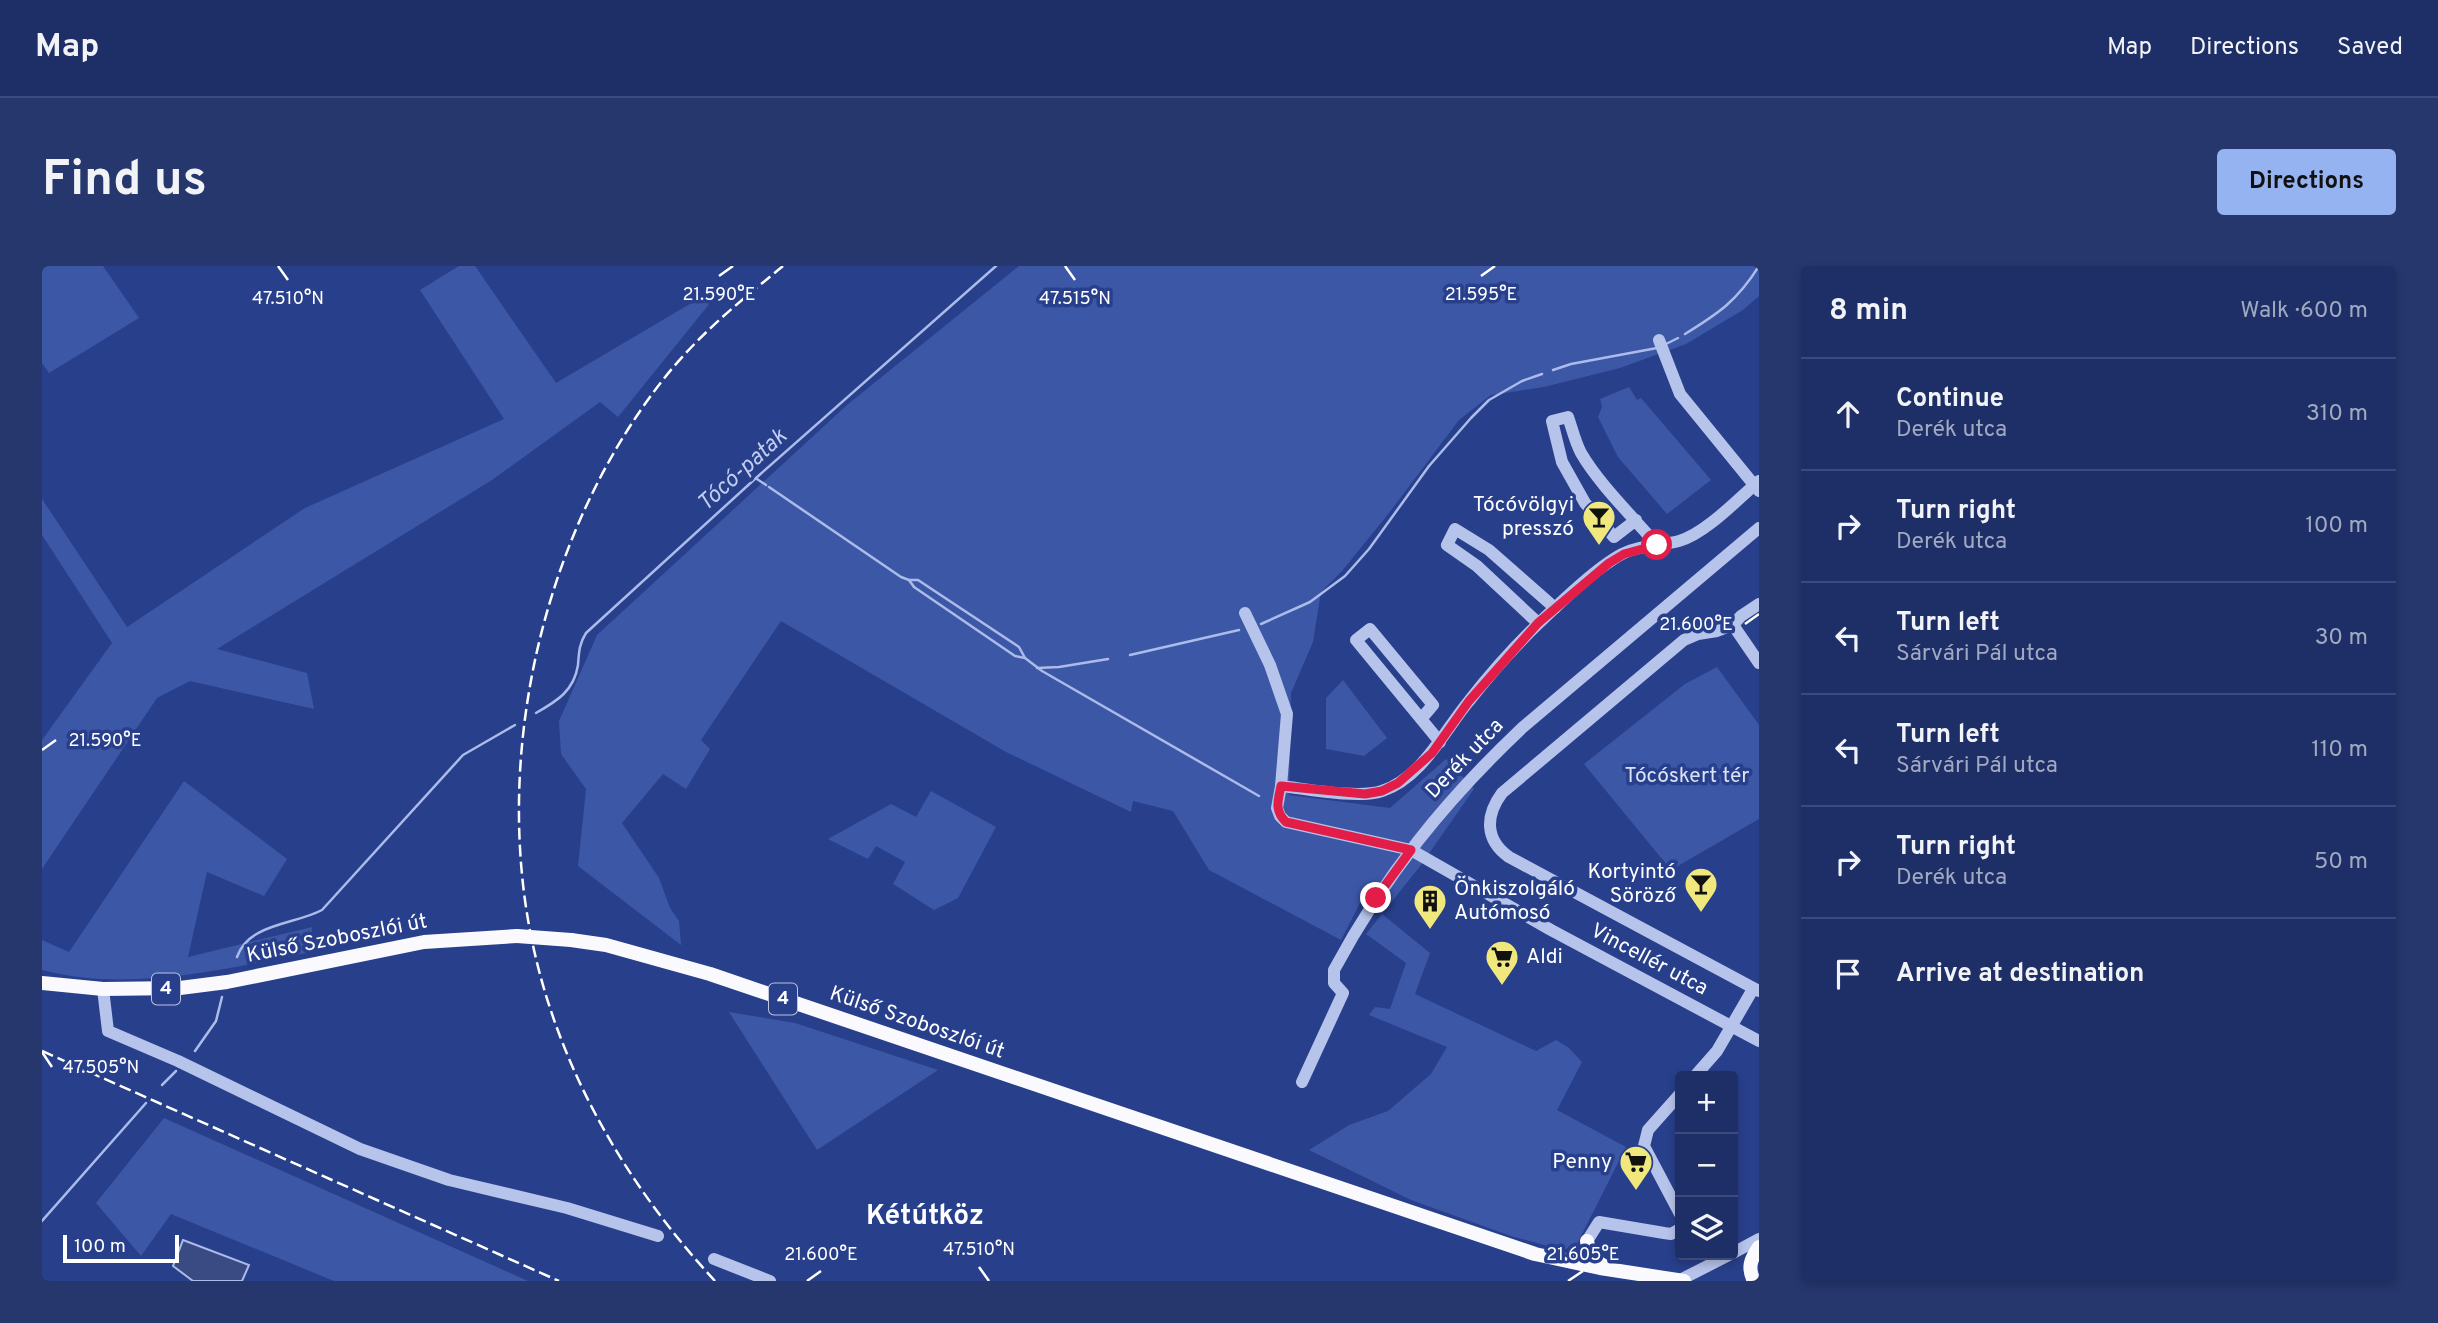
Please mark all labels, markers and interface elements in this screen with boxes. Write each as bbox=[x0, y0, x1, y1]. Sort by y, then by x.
text: Map bbox=[35, 27, 99, 69]
text: Map bbox=[2107, 33, 2152, 63]
text: Directions bbox=[2190, 33, 2299, 63]
text: Saved bbox=[2337, 33, 2403, 63]
button: Directions bbox=[2217, 149, 2396, 215]
text: Find us bbox=[42, 151, 207, 213]
text: 21.590°E bbox=[683, 284, 755, 307]
text: 21.595°E bbox=[1445, 284, 1517, 307]
text: 47.510°N bbox=[252, 288, 324, 311]
text: 47.515°N bbox=[1039, 288, 1111, 311]
text: 8 min bbox=[1829, 293, 1908, 330]
text: Walk · 600 m bbox=[2240, 297, 2368, 326]
text: Continue bbox=[1896, 383, 2004, 416]
icon: ahead bbox=[1829, 395, 1867, 433]
text: 310 m bbox=[2306, 400, 2368, 429]
text: Derék utca bbox=[1896, 416, 2007, 445]
water label: Tócó-patak bbox=[692, 423, 794, 519]
place label: Tócóvölgyi presszó bbox=[1473, 492, 1574, 543]
text: Turn right bbox=[1896, 495, 2016, 528]
bar icon: Tócóvölgyi presszó bbox=[1580, 498, 1618, 547]
icon: right bbox=[1829, 507, 1867, 545]
text: 100 m bbox=[2305, 512, 2368, 541]
text: Derék utca bbox=[1896, 528, 2007, 557]
route start bbox=[1641, 529, 1672, 560]
text: Turn left bbox=[1896, 607, 2000, 640]
text: 21.600°E bbox=[1659, 614, 1733, 637]
icon: left bbox=[1829, 619, 1867, 657]
text: 30 m bbox=[2315, 624, 2368, 653]
text: Sárvári Pál utca bbox=[1896, 640, 2058, 669]
street label: Derék utca bbox=[1420, 713, 1510, 805]
text: Turn left bbox=[1896, 719, 2000, 752]
text: 21.590°E bbox=[69, 730, 141, 753]
icon: left bbox=[1829, 731, 1867, 769]
text: 110 m bbox=[2311, 736, 2368, 765]
text: Sárvári Pál utca bbox=[1896, 752, 2058, 781]
park label: Tócóskert tér bbox=[1625, 763, 1749, 790]
text: Turn right bbox=[1896, 831, 2016, 864]
icon: right bbox=[1829, 843, 1867, 881]
text: 50 m bbox=[2314, 848, 2368, 877]
place label: Kortyintó Söröző bbox=[1588, 859, 1677, 910]
text: Derék utca bbox=[1896, 864, 2007, 893]
bar icon: Kortyintó Söröző bbox=[1682, 865, 1720, 914]
place label: Önkiszolgáló Autómosó bbox=[1454, 876, 1575, 927]
route end bbox=[1360, 882, 1391, 913]
building icon: Önkiszolgáló Autómosó bbox=[1411, 882, 1449, 931]
street label: Külső Szoboszlói út bbox=[244, 908, 430, 970]
street label: Vincellér utca bbox=[1586, 918, 1712, 1002]
supermarket icon: Aldi bbox=[1483, 938, 1521, 987]
place label: Aldi bbox=[1526, 944, 1563, 971]
icon: arrive bbox=[1829, 955, 1867, 993]
text: Arrive at destination bbox=[1896, 958, 2144, 991]
road number: 4 bbox=[152, 974, 180, 1004]
street label: Külső Szoboszlói út bbox=[826, 980, 1008, 1066]
road number: 4 bbox=[769, 984, 797, 1014]
text: 47.505°N bbox=[63, 1057, 139, 1080]
map controls bbox=[1675, 1071, 1738, 1260]
button: + bbox=[1675, 1071, 1738, 1134]
button: − bbox=[1675, 1134, 1738, 1197]
supermarket icon: Penny bbox=[1617, 1143, 1655, 1192]
place label: Penny bbox=[1552, 1149, 1612, 1176]
button: layers bbox=[1675, 1197, 1738, 1260]
district label: Kétútköz bbox=[866, 1199, 984, 1235]
scale bar bbox=[63, 1232, 178, 1264]
text: 100 m bbox=[74, 1235, 126, 1259]
text: 47.510°N bbox=[943, 1239, 1015, 1262]
text: 21.600°E bbox=[784, 1244, 858, 1267]
text: 21.605°E bbox=[1546, 1244, 1620, 1267]

